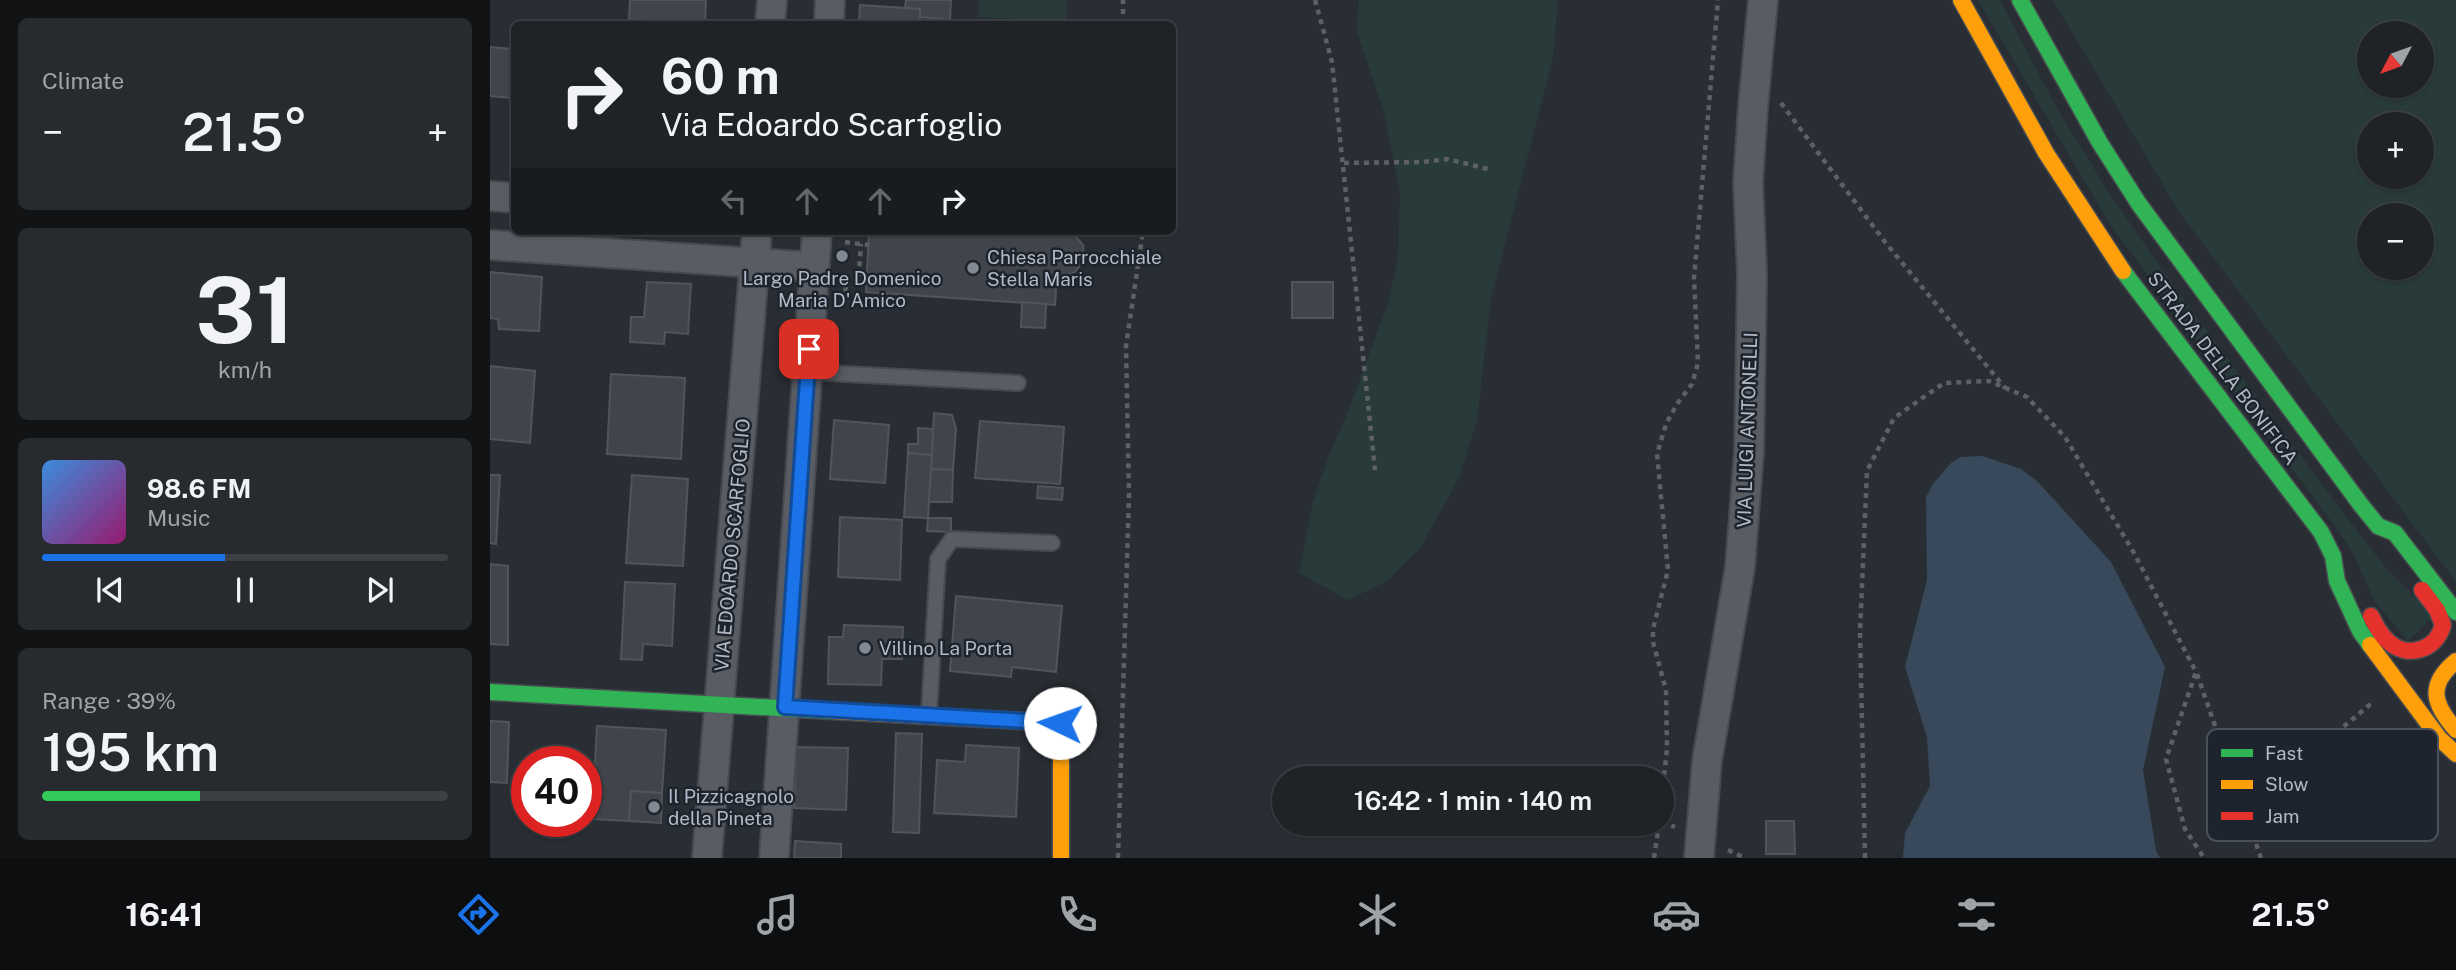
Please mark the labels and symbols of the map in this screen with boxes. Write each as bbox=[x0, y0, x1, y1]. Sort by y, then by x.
north arrow bbox=[2357, 21, 2434, 98]
place label: Chiesa Parrocchiale Stella Maris bbox=[987, 246, 1162, 290]
marker: Largo Padre Domenico Maria D'Amico bbox=[834, 248, 850, 264]
marker: Chiesa Parrocchiale Stella Maris bbox=[965, 260, 981, 276]
place label: Largo Padre Domenico Maria D'Amico bbox=[742, 267, 942, 311]
street label: STRADA DELLA BONIFICA bbox=[2143, 267, 2303, 469]
pin bbox=[779, 319, 839, 379]
street label: VIA LUIGI ANTONELLI bbox=[1733, 332, 1761, 528]
street label: VIA EDOARDO SCARFOGLIO bbox=[710, 418, 754, 672]
place label: Villino La Porta bbox=[879, 637, 1012, 659]
marker: Villino La Porta bbox=[857, 640, 873, 656]
position arrow bbox=[1023, 686, 1097, 760]
legend bbox=[2207, 729, 2438, 841]
text: Fast bbox=[2265, 742, 2303, 764]
speed limit sign: 40 bbox=[511, 746, 602, 837]
text: Slow bbox=[2265, 773, 2309, 795]
place label: Il Pizzicagnolo della Pineta bbox=[668, 785, 794, 829]
marker: Il Pizzicagnolo della Pineta bbox=[646, 799, 662, 815]
text: Jam bbox=[2265, 805, 2299, 827]

